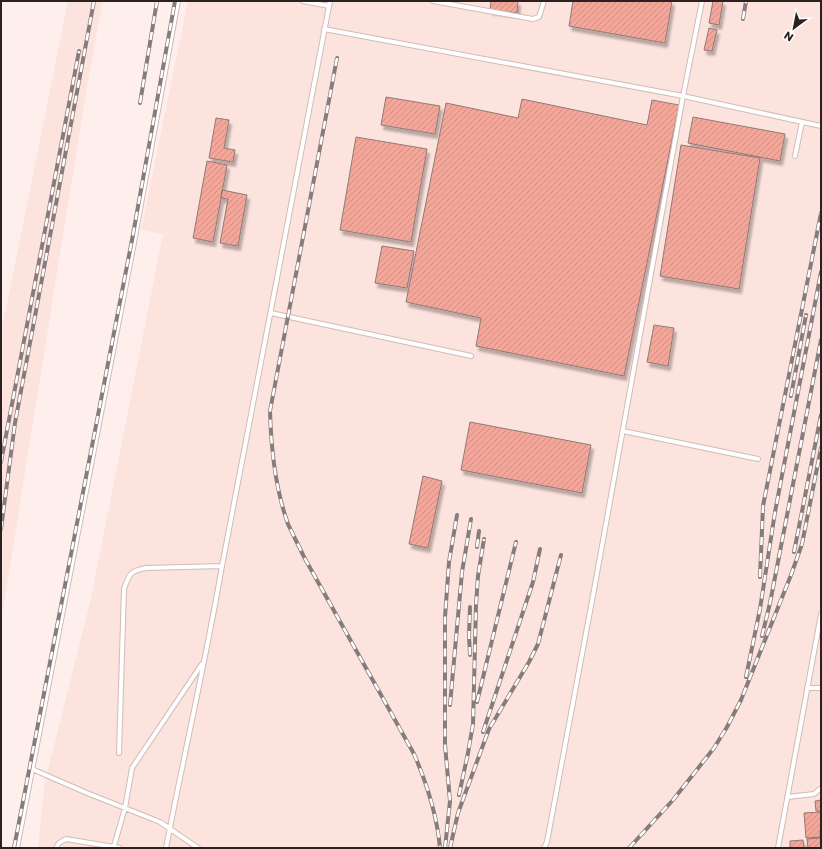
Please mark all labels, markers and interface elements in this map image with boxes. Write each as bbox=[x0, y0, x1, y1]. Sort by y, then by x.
north arrow bbox=[774, 8, 814, 48]
text: N bbox=[781, 28, 796, 45]

